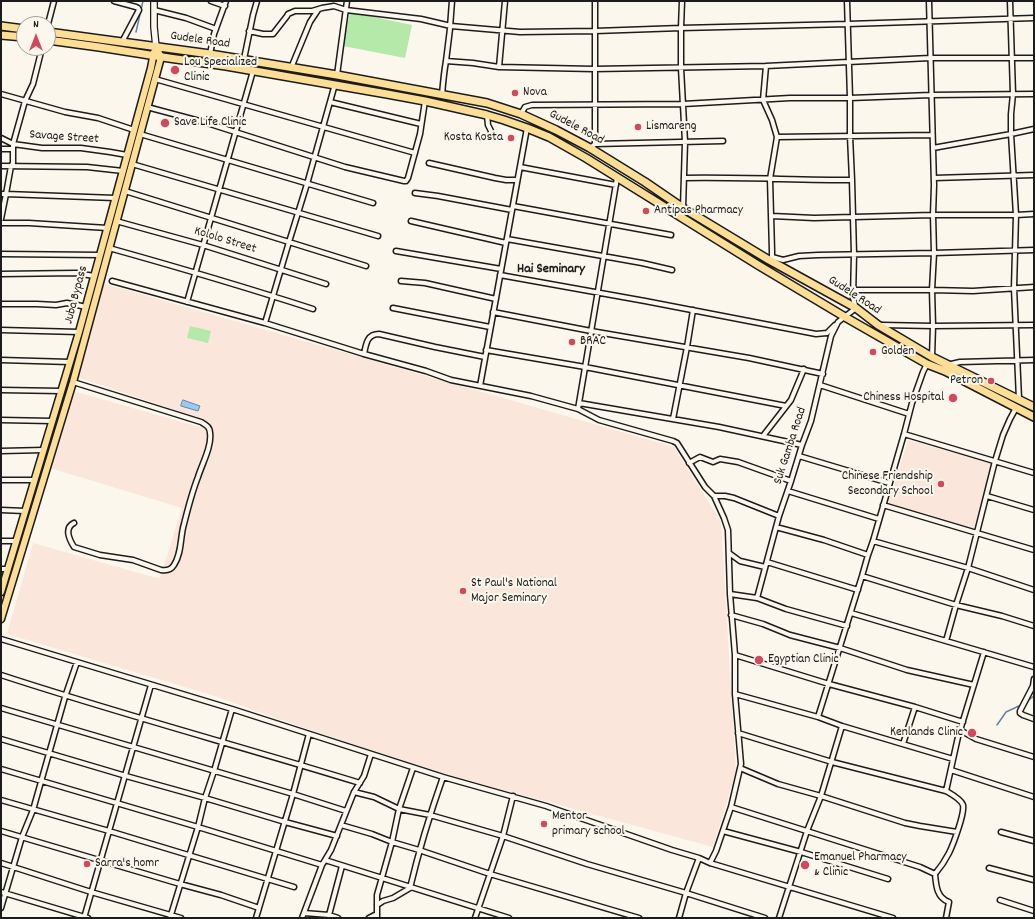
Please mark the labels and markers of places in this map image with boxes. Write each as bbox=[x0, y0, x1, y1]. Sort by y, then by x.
place label: Lou Specialized Clinic bbox=[184, 55, 257, 86]
marker: Lou Specialized Clinic bbox=[169, 64, 181, 76]
place label: Nova bbox=[523, 85, 547, 101]
marker: Nova bbox=[510, 88, 520, 98]
place label: Save Life Clinic bbox=[174, 115, 246, 131]
marker: Save Life Clinic bbox=[159, 117, 171, 129]
place label: Lismareng bbox=[646, 119, 696, 135]
marker: Lismareng bbox=[633, 122, 643, 132]
place label: Kosta Kosta bbox=[444, 130, 503, 146]
marker: Kosta Kosta bbox=[506, 133, 516, 143]
place label: Antipas Pharmacy bbox=[654, 203, 743, 219]
marker: Antipas Pharmacy bbox=[641, 206, 651, 216]
place label: BRAC bbox=[580, 334, 606, 350]
marker: BRAC bbox=[567, 337, 577, 347]
place label: Golden bbox=[881, 344, 914, 360]
marker: Golden bbox=[868, 347, 878, 357]
place label: Petron bbox=[950, 373, 983, 389]
marker: Petron bbox=[986, 376, 996, 386]
place label: Chiness Hospital bbox=[863, 390, 944, 406]
marker: Chiness Hospital bbox=[947, 392, 959, 404]
place label: Chinese Friendship Secondary School bbox=[842, 469, 933, 500]
marker: Chinese Friendship Secondary School bbox=[936, 479, 946, 489]
place label: St Paul's National Major Seminary bbox=[471, 576, 557, 607]
marker: St Paul's National Major Seminary bbox=[458, 586, 468, 596]
place label: Egyptian Clinic bbox=[768, 652, 839, 668]
marker: Egyptian Clinic bbox=[753, 654, 765, 666]
place label: Kenlands Clinic bbox=[890, 725, 963, 741]
marker: Kenlands Clinic bbox=[966, 727, 978, 739]
place label: Mentor primary school bbox=[552, 809, 625, 840]
marker: Mentor primary school bbox=[539, 819, 549, 829]
place label: Emanuel Pharmacy & Clinic bbox=[814, 850, 907, 881]
place label: Sarra's homr bbox=[95, 856, 159, 872]
marker: Sarra's homr bbox=[82, 859, 92, 869]
marker: Emanuel Pharmacy & Clinic bbox=[799, 859, 811, 871]

